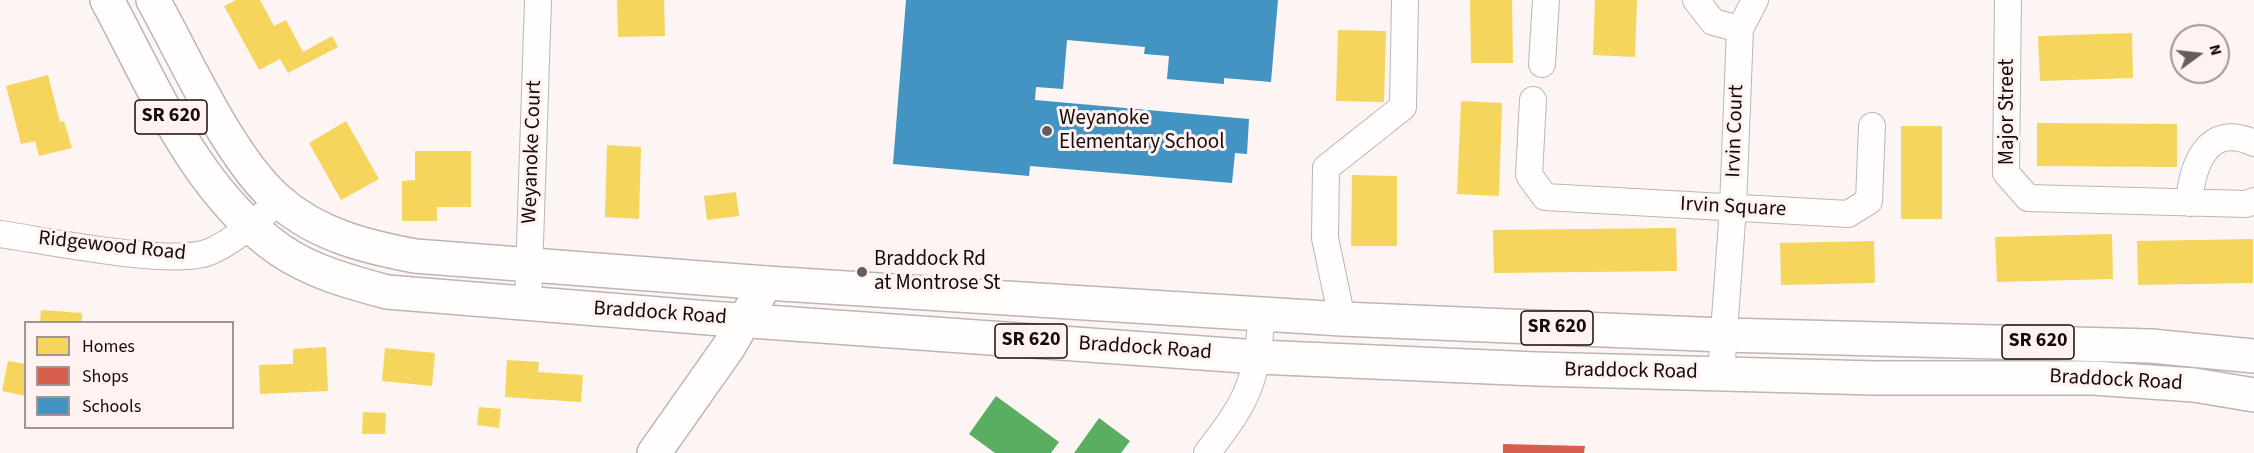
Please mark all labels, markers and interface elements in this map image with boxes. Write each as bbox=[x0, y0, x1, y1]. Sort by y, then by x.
north arrow bbox=[2170, 24, 2230, 84]
text: N bbox=[2203, 42, 2227, 58]
street label: Major Street bbox=[1995, 59, 2021, 165]
street label: Weyanoke Court bbox=[518, 80, 548, 224]
street label: Irvin Court bbox=[1722, 84, 1750, 178]
road number: SR 620 bbox=[135, 100, 207, 134]
place label: Weyanoke Elementary School bbox=[1059, 106, 1225, 156]
marker: Weyanoke Elementary School bbox=[1040, 124, 1054, 138]
street label: Irvin Square bbox=[1679, 193, 1787, 223]
street label: Ridgewood Road bbox=[37, 227, 187, 267]
place label: Braddock Rd at Montrose St bbox=[874, 247, 1000, 297]
marker: Braddock Rd at Montrose St bbox=[855, 265, 869, 279]
street label: Braddock Road bbox=[592, 297, 728, 331]
road number: SR 620 bbox=[1521, 311, 1593, 345]
legend bbox=[24, 321, 234, 429]
road number: SR 620 bbox=[995, 324, 1067, 358]
road number: SR 620 bbox=[2002, 325, 2074, 359]
street label: Braddock Road bbox=[1077, 332, 1213, 366]
text: Homes bbox=[82, 334, 135, 359]
street label: Braddock Road bbox=[1564, 358, 1698, 386]
text: Shops bbox=[82, 364, 129, 389]
street label: Braddock Road bbox=[2049, 365, 2183, 397]
text: Schools bbox=[82, 394, 141, 419]

